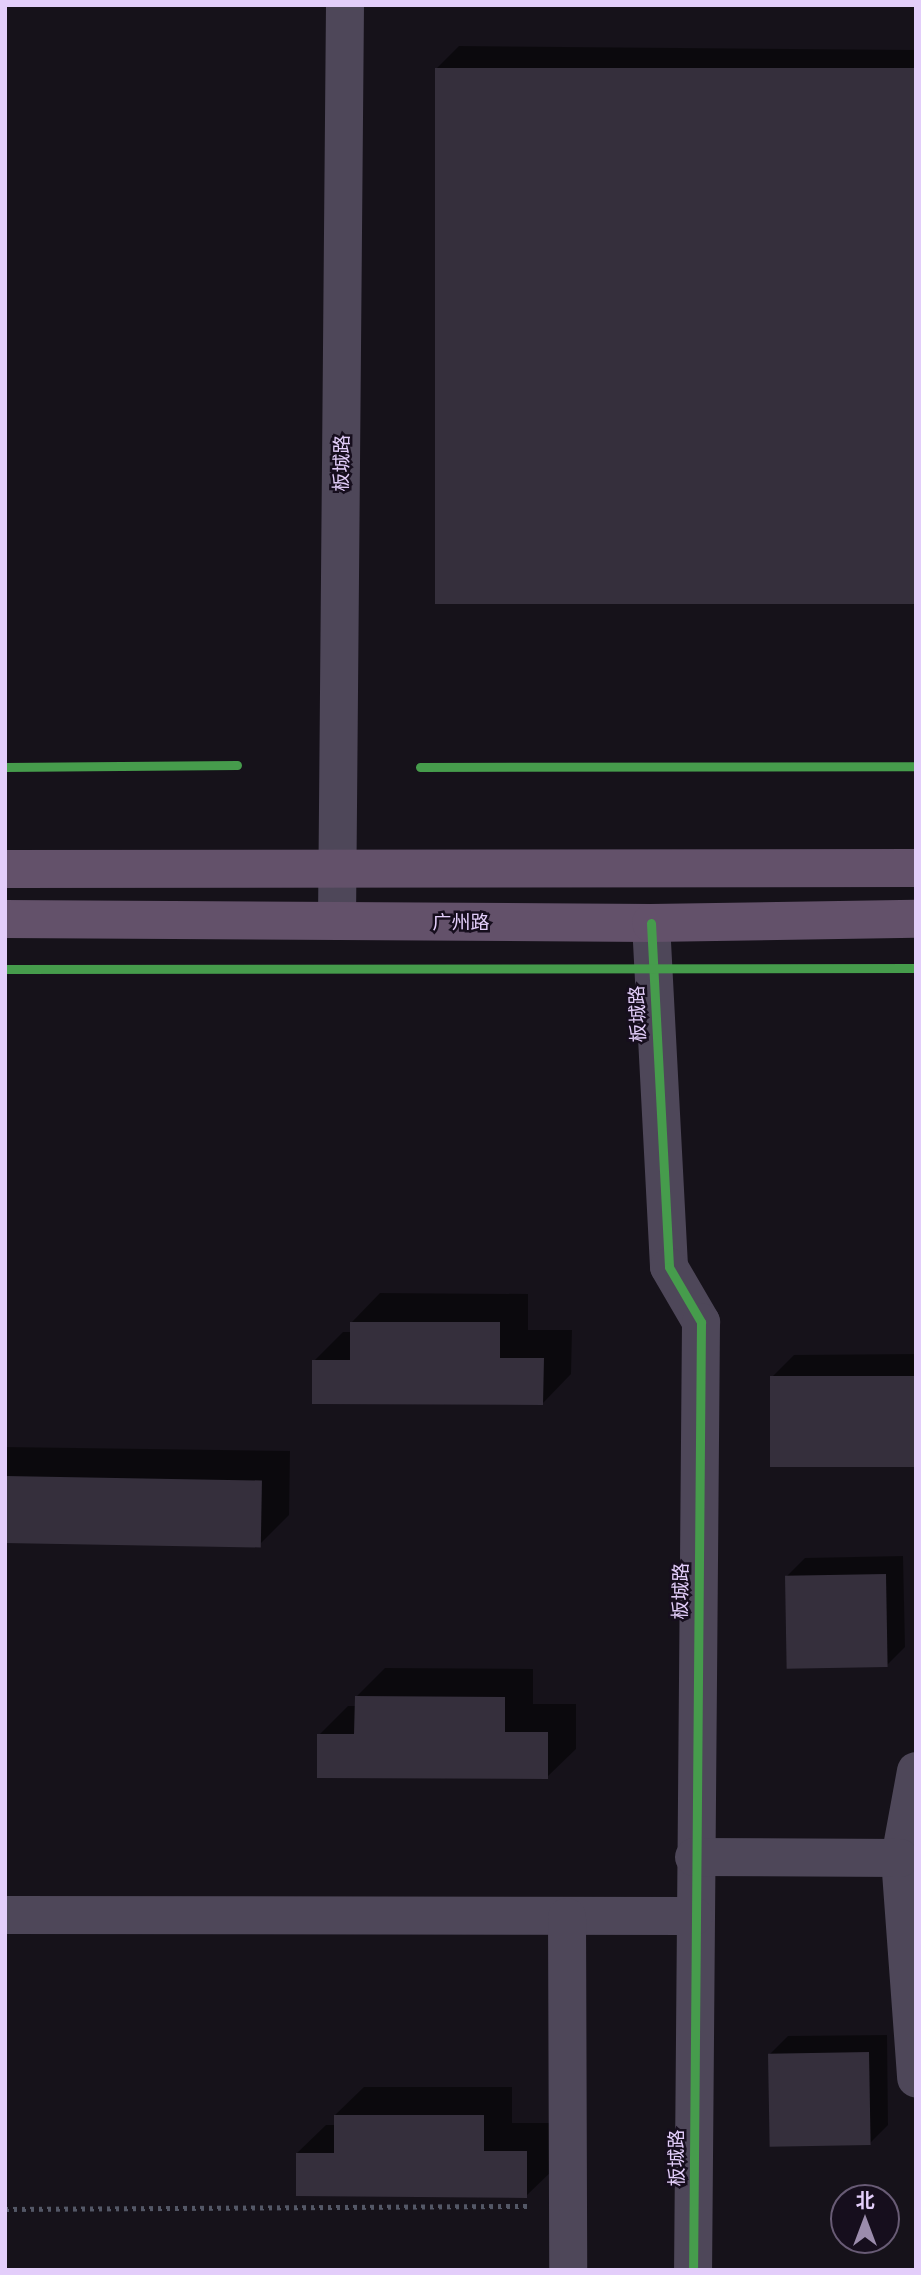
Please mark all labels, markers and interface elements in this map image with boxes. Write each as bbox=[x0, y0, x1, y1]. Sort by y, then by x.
street label: 板城路 bbox=[329, 434, 353, 492]
street label: 广州路 bbox=[433, 911, 489, 933]
street label: 板城路 bbox=[625, 985, 649, 1043]
street label: 板城路 bbox=[668, 1562, 692, 1620]
street label: 板城路 bbox=[665, 2130, 687, 2186]
north arrow bbox=[830, 2184, 900, 2254]
text: 北 bbox=[855, 2188, 875, 2211]

